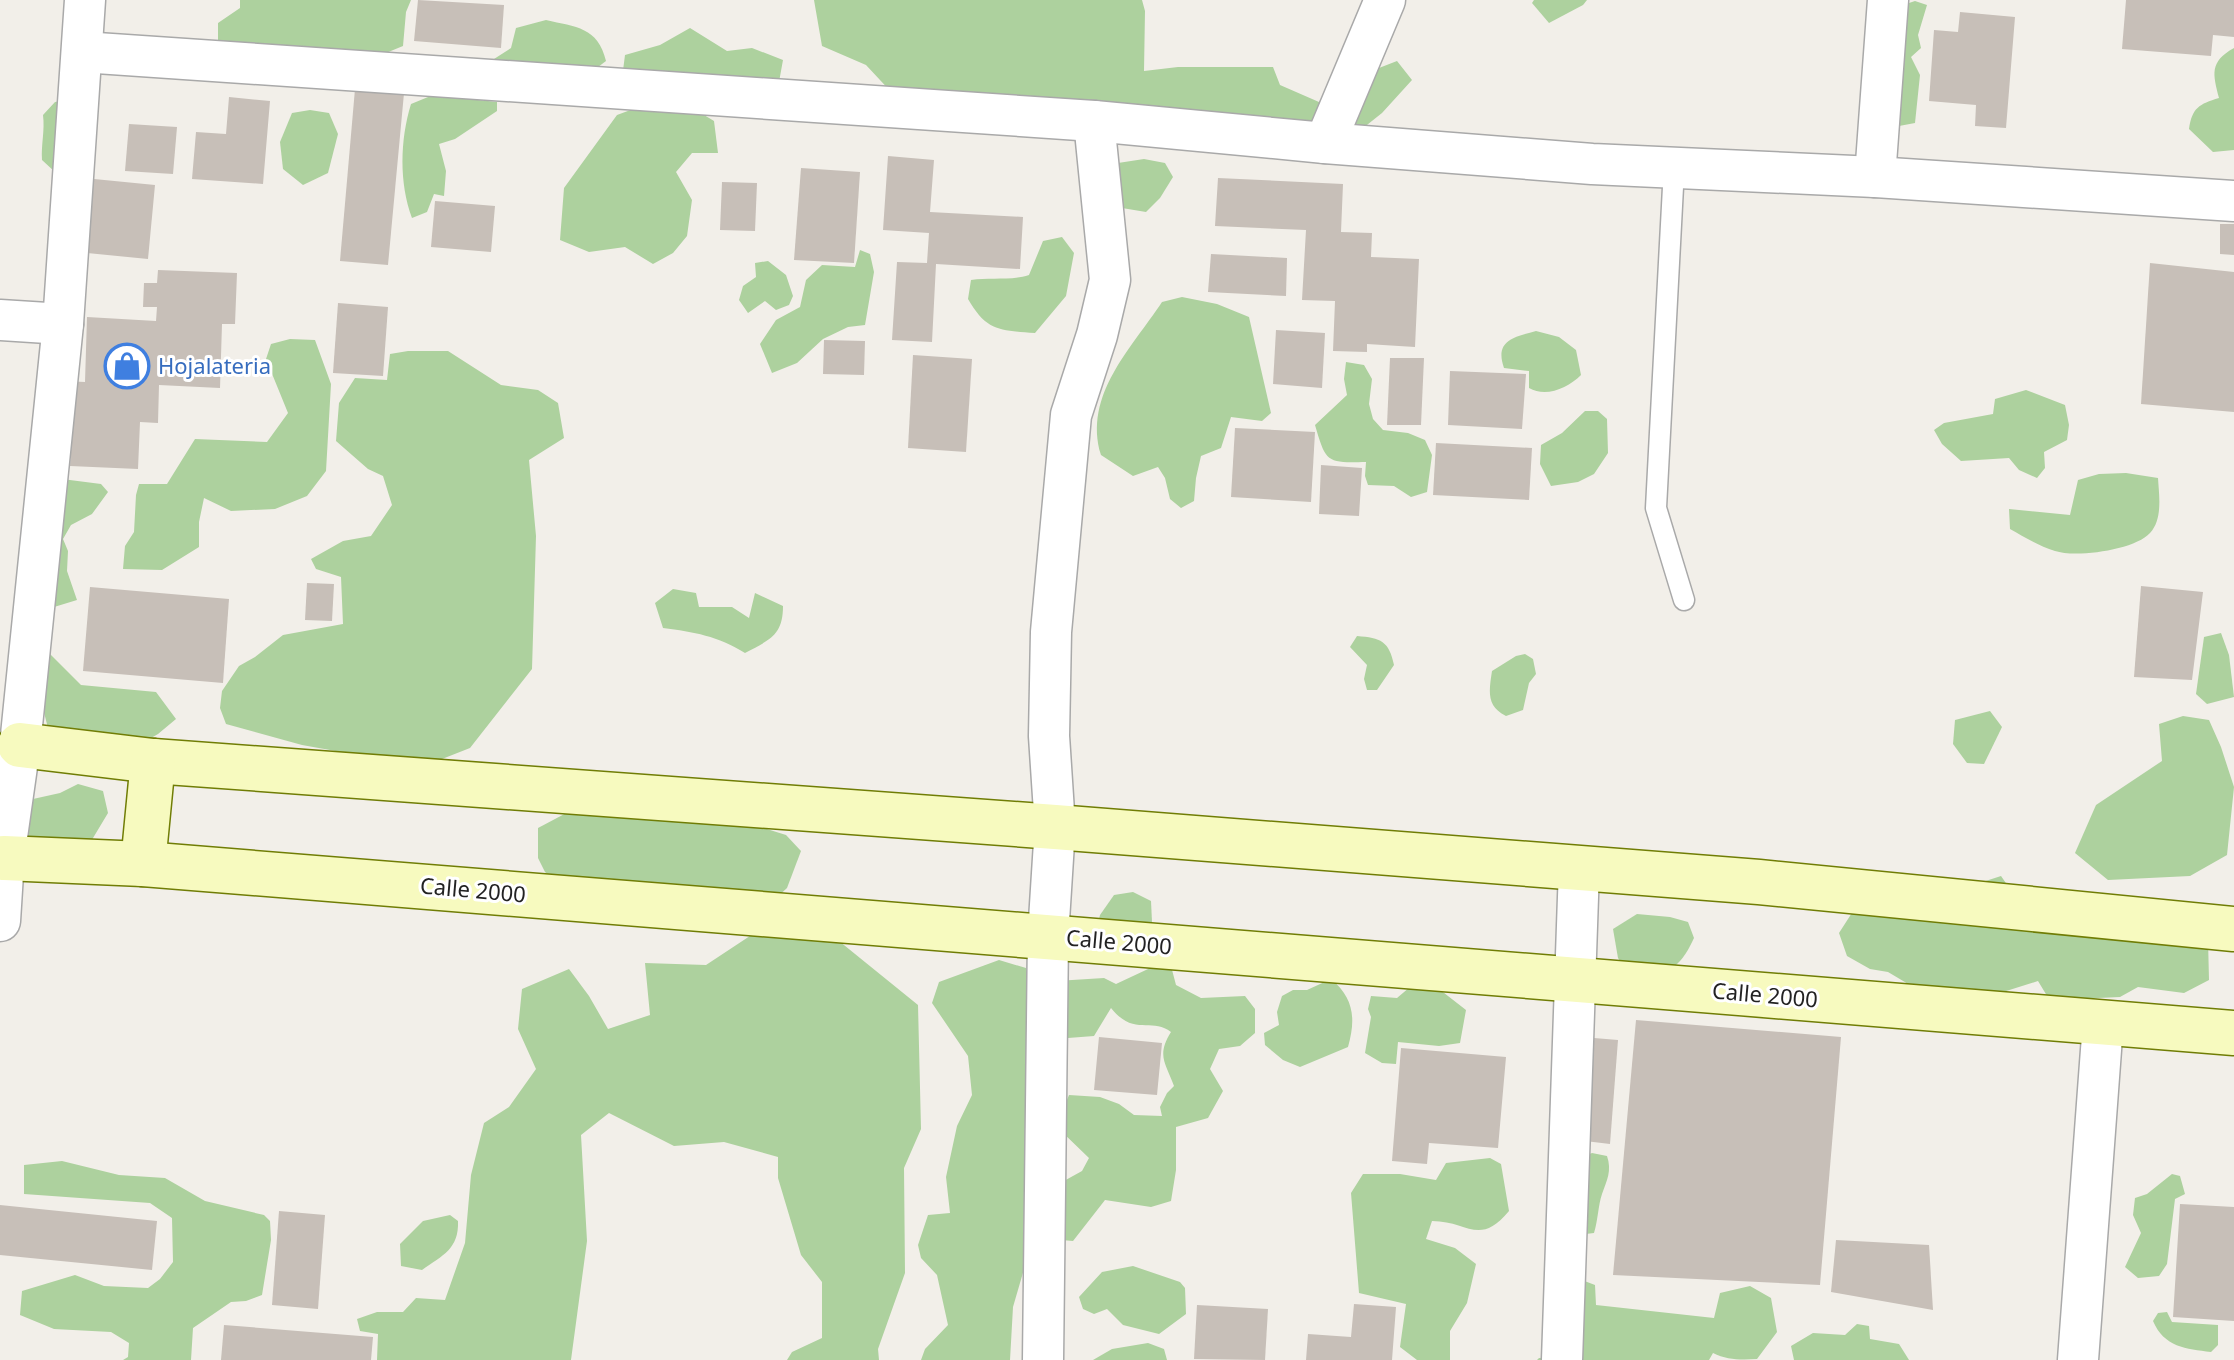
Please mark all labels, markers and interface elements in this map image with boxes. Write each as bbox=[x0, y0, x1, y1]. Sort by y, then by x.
shop icon: Hojalateria bbox=[103, 342, 151, 390]
place label: Hojalateria bbox=[158, 350, 271, 380]
street label: Calle 2000 bbox=[419, 869, 527, 909]
street label: Calle 2000 bbox=[1065, 921, 1173, 961]
street label: Calle 2000 bbox=[1711, 974, 1819, 1014]

